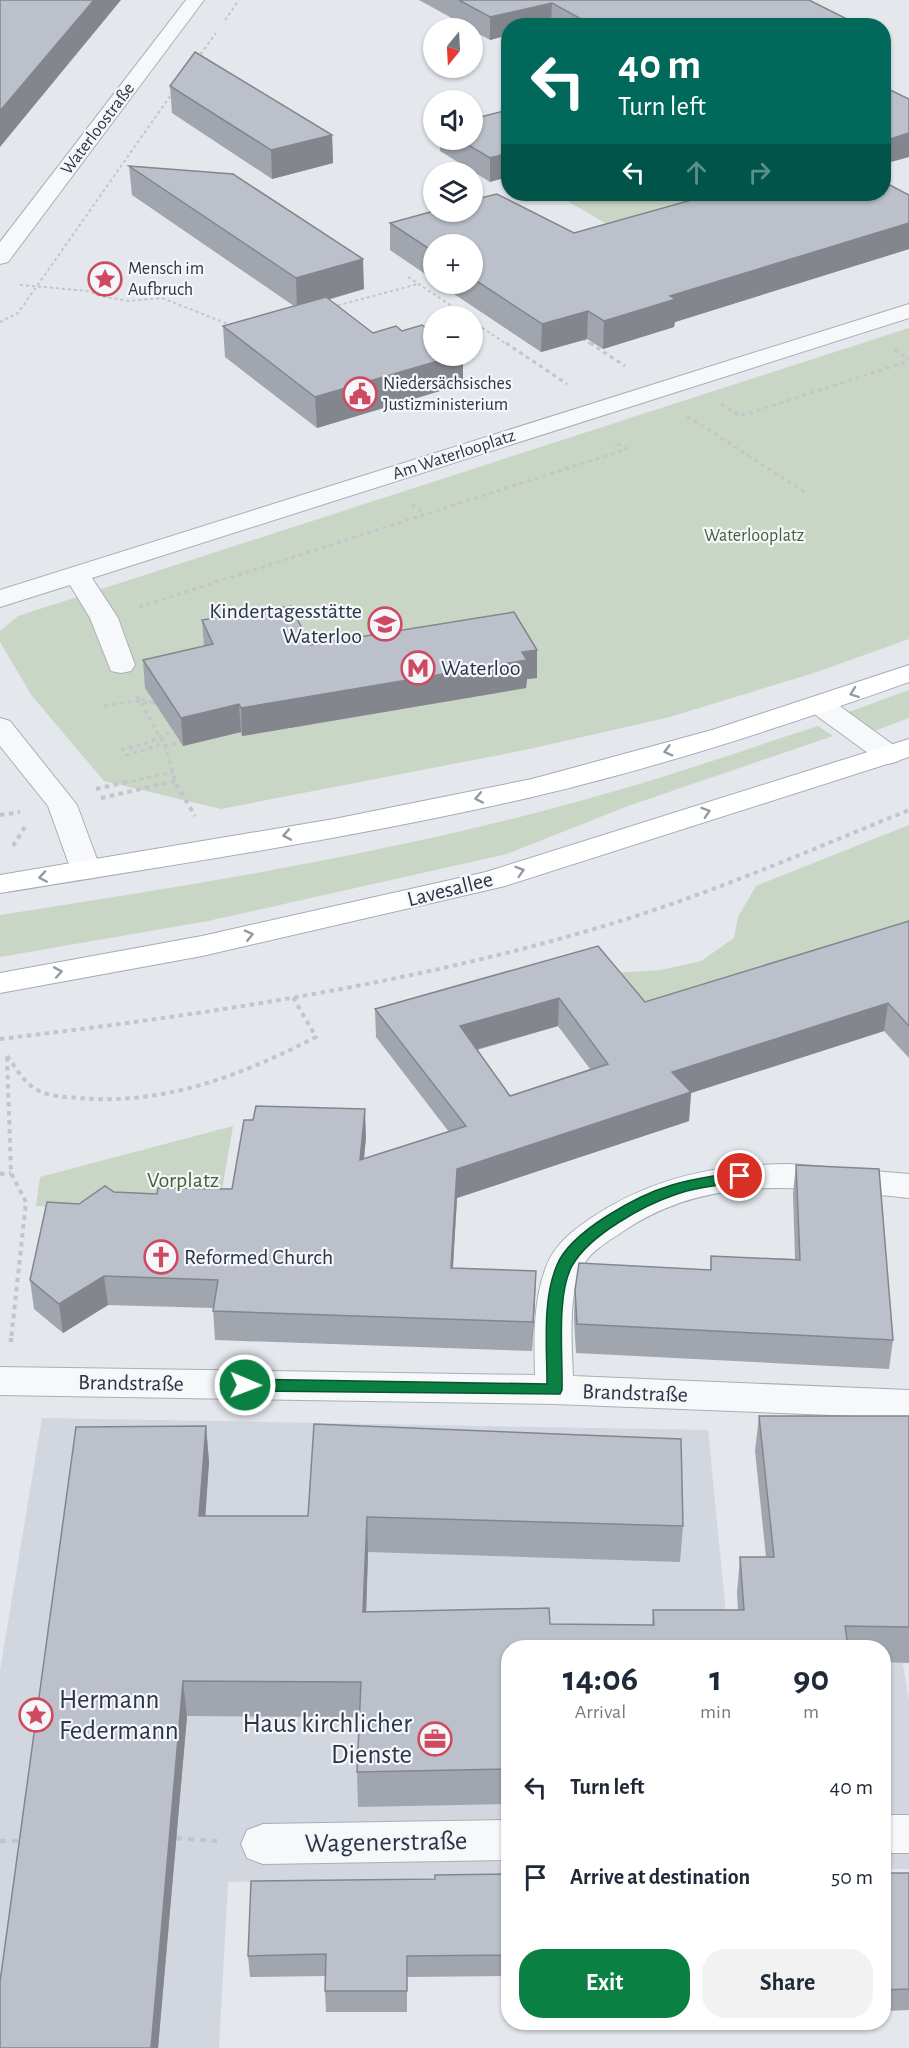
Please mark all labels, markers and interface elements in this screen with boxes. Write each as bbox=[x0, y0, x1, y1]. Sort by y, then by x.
north arrow bbox=[423, 18, 483, 78]
map controls bbox=[423, 18, 483, 366]
icon: left bbox=[519, 42, 597, 120]
text: 40 m bbox=[618, 44, 701, 86]
street label: Waterloostraße bbox=[58, 80, 138, 178]
button: sound bbox=[423, 90, 483, 150]
text: Turn left bbox=[618, 93, 706, 120]
icon: left bbox=[617, 156, 650, 189]
icon: ahead bbox=[680, 156, 713, 189]
icon: right bbox=[743, 156, 776, 189]
button: layers bbox=[423, 162, 483, 222]
button: + bbox=[423, 234, 483, 294]
place label: Mensch im Aufbruch bbox=[128, 260, 204, 299]
place icon: Mensch im Aufbruch bbox=[87, 261, 123, 297]
button: − bbox=[423, 306, 483, 366]
place label: Niedersächsisches Justizministerium bbox=[383, 375, 512, 414]
public building icon: Niedersächsisches Justizministerium bbox=[342, 376, 378, 412]
street label: Am Waterlooplatz bbox=[390, 427, 518, 483]
park label: Waterlooplatz bbox=[704, 527, 804, 545]
place label: Kindertagesstätte Waterloo bbox=[209, 600, 362, 647]
school or university icon: Kindertagesstätte Waterloo bbox=[367, 606, 403, 642]
metro station icon: Waterloo bbox=[400, 650, 436, 686]
place label: Waterloo bbox=[441, 657, 521, 679]
one-way arrow bbox=[849, 685, 860, 698]
one-way arrow bbox=[663, 744, 674, 756]
one-way arrow bbox=[474, 791, 484, 804]
one-way arrow bbox=[700, 807, 711, 819]
one-way arrow bbox=[283, 828, 293, 841]
one-way arrow bbox=[515, 866, 525, 878]
street label: Lavesallee bbox=[405, 868, 495, 910]
one-way arrow bbox=[39, 870, 48, 882]
one-way arrow bbox=[244, 930, 254, 943]
one-way arrow bbox=[52, 966, 62, 979]
pin bbox=[714, 1150, 765, 1201]
icon: arrive bbox=[723, 1159, 756, 1192]
park label: Vorplatz bbox=[147, 1169, 219, 1191]
church icon: Reformed Church bbox=[143, 1239, 179, 1275]
place label: Reformed Church bbox=[184, 1246, 333, 1268]
position arrow bbox=[213, 1353, 277, 1417]
street label: Brandstraße bbox=[78, 1371, 184, 1395]
street label: Brandstraße bbox=[582, 1380, 688, 1406]
text: 14:06 bbox=[563, 1661, 638, 1697]
text: 1 bbox=[709, 1661, 722, 1697]
text: 90 bbox=[793, 1661, 829, 1697]
place label: Hermann Federmann bbox=[59, 1686, 179, 1744]
place icon: Hermann Federmann bbox=[18, 1697, 54, 1733]
text: Arrival bbox=[575, 1702, 626, 1722]
text: min bbox=[700, 1702, 731, 1722]
text: m bbox=[803, 1702, 819, 1722]
place label: Haus kirchlicher Dienste bbox=[243, 1710, 412, 1768]
office icon: Haus kirchlicher Dienste bbox=[417, 1721, 453, 1757]
icon: left bbox=[519, 1771, 552, 1804]
text: Turn left bbox=[570, 1776, 644, 1798]
text: 40 m bbox=[830, 1776, 873, 1798]
street label: Wagenerstraße bbox=[304, 1827, 468, 1857]
icon: arrive bbox=[519, 1861, 552, 1894]
text: Arrive at destination bbox=[570, 1866, 750, 1888]
text: 50 m bbox=[831, 1866, 873, 1888]
button: Exit bbox=[519, 1949, 690, 2018]
button: Share bbox=[702, 1949, 873, 2018]

